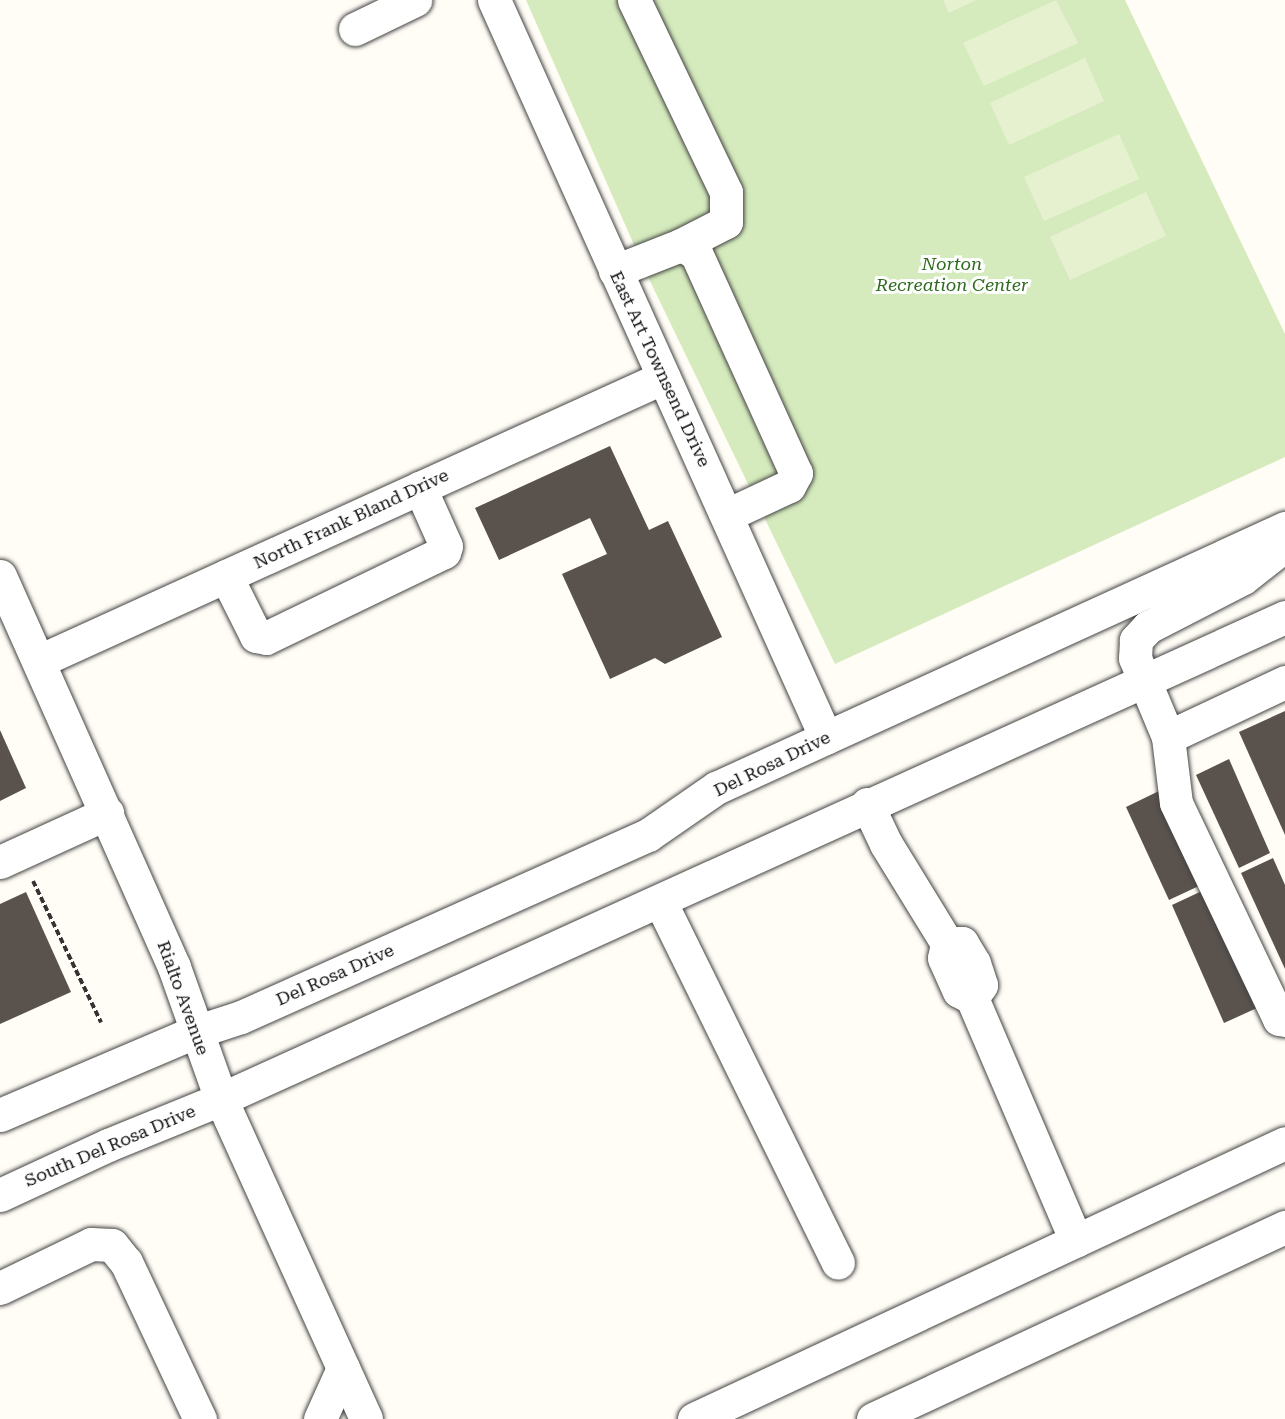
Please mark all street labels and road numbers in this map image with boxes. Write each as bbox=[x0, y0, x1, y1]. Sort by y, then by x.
street label: East Art Townsend Drive bbox=[605, 268, 715, 470]
street label: North Frank Bland Drive bbox=[250, 464, 452, 574]
street label: Del Rosa Drive bbox=[710, 726, 834, 802]
street label: Rialto Avenue bbox=[152, 938, 214, 1058]
street label: Del Rosa Drive bbox=[273, 939, 397, 1011]
street label: South Del Rosa Drive bbox=[21, 1100, 199, 1192]

